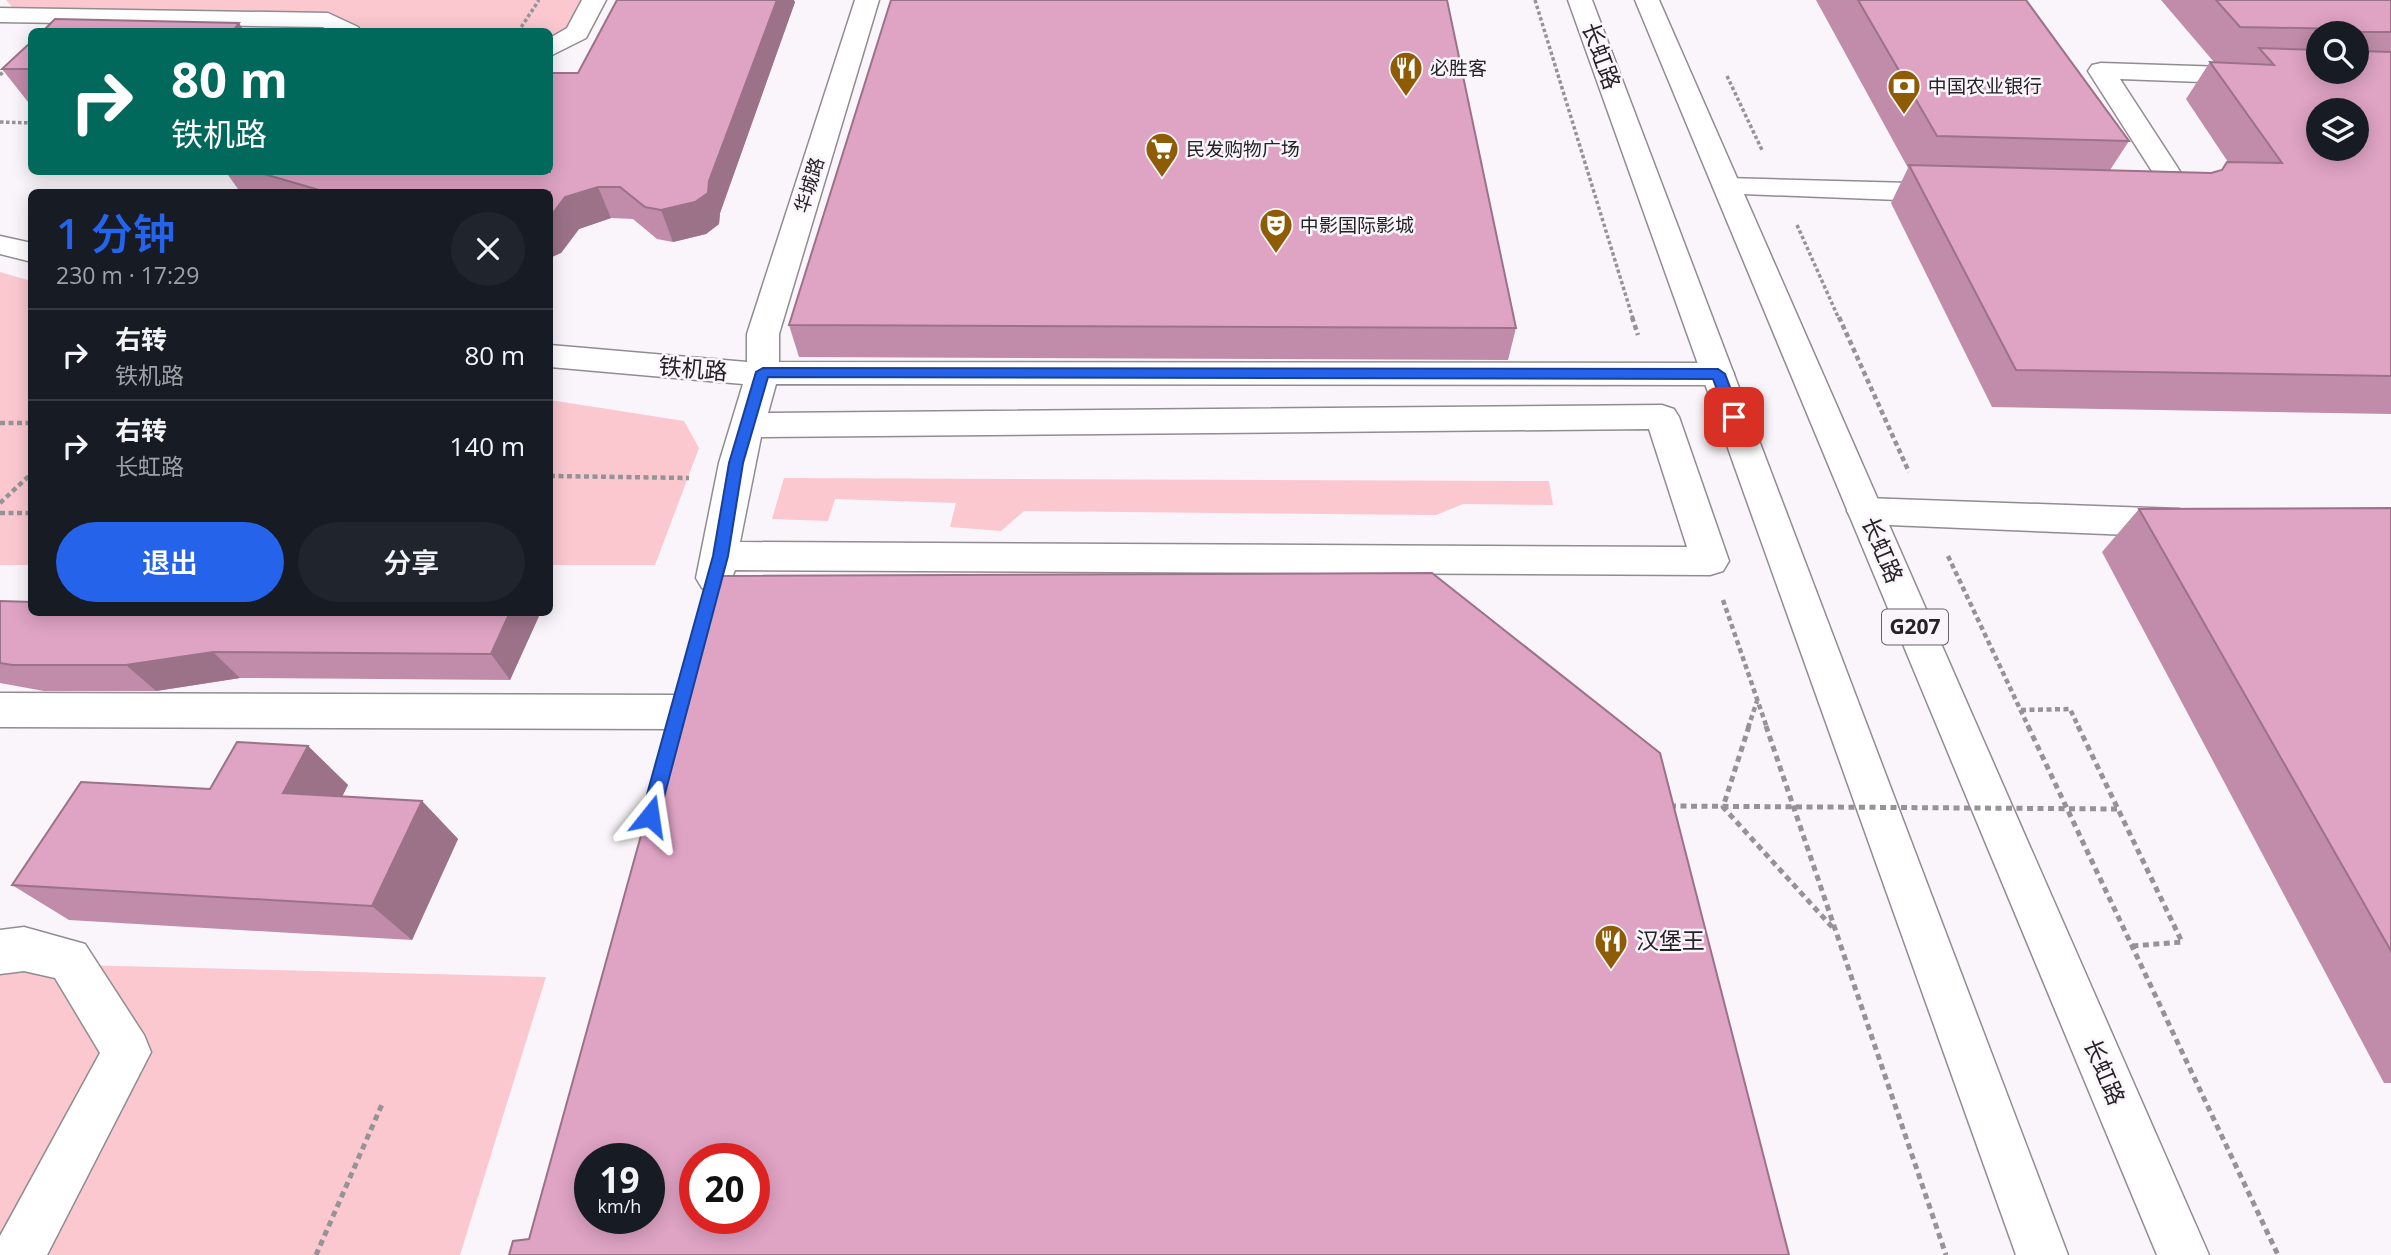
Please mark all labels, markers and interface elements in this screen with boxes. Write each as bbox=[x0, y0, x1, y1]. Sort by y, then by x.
street label: 长虹路 bbox=[1575, 18, 1629, 94]
map controls bbox=[2306, 21, 2369, 161]
button: search bbox=[2306, 21, 2369, 84]
text: 80 m bbox=[171, 46, 288, 112]
restaurant icon: 必胜客 bbox=[1387, 49, 1425, 98]
place label: 必胜客 bbox=[1430, 55, 1487, 81]
icon: right bbox=[56, 56, 147, 147]
bank icon: 中国农业银行 bbox=[1885, 67, 1923, 116]
place label: 中国农业银行 bbox=[1928, 73, 2042, 99]
button: layers bbox=[2306, 98, 2369, 161]
text: 铁机路 bbox=[171, 112, 267, 155]
supermarket icon: 民发购物广场 bbox=[1143, 130, 1181, 179]
place label: 民发购物广场 bbox=[1186, 136, 1300, 162]
street label: 华城路 bbox=[788, 154, 830, 216]
text: 1 分钟 bbox=[56, 204, 175, 261]
theatre icon: 中影国际影城 bbox=[1257, 206, 1295, 255]
button: close bbox=[451, 212, 525, 286]
place label: 中影国际影城 bbox=[1300, 212, 1414, 238]
text: 230 m · 17:29 bbox=[56, 259, 199, 291]
text: 右转 bbox=[115, 321, 167, 357]
icon: right bbox=[56, 336, 94, 374]
text: 80 m bbox=[464, 337, 525, 373]
street label: 铁机路 bbox=[657, 349, 729, 387]
text: 铁机路 bbox=[115, 359, 184, 391]
pin bbox=[1704, 387, 1764, 447]
icon: arrive bbox=[1715, 398, 1753, 436]
text: 右转 bbox=[115, 412, 167, 448]
icon: right bbox=[56, 427, 94, 465]
text: 140 m bbox=[450, 428, 525, 464]
text: 长虹路 bbox=[115, 450, 184, 482]
street label: 长虹路 bbox=[1855, 512, 1911, 588]
button: 退出 bbox=[56, 522, 284, 602]
button: 分享 bbox=[298, 522, 525, 602]
road number: G207 bbox=[1882, 610, 1948, 644]
position arrow bbox=[613, 779, 687, 853]
restaurant icon: 汉堡王 bbox=[1592, 922, 1630, 971]
place label: 汉堡王 bbox=[1636, 924, 1705, 956]
street label: 长虹路 bbox=[2077, 1034, 2133, 1110]
speed limit sign: 20 bbox=[679, 1143, 770, 1234]
text: 19 bbox=[599, 1156, 640, 1203]
text: km/h bbox=[598, 1194, 641, 1218]

